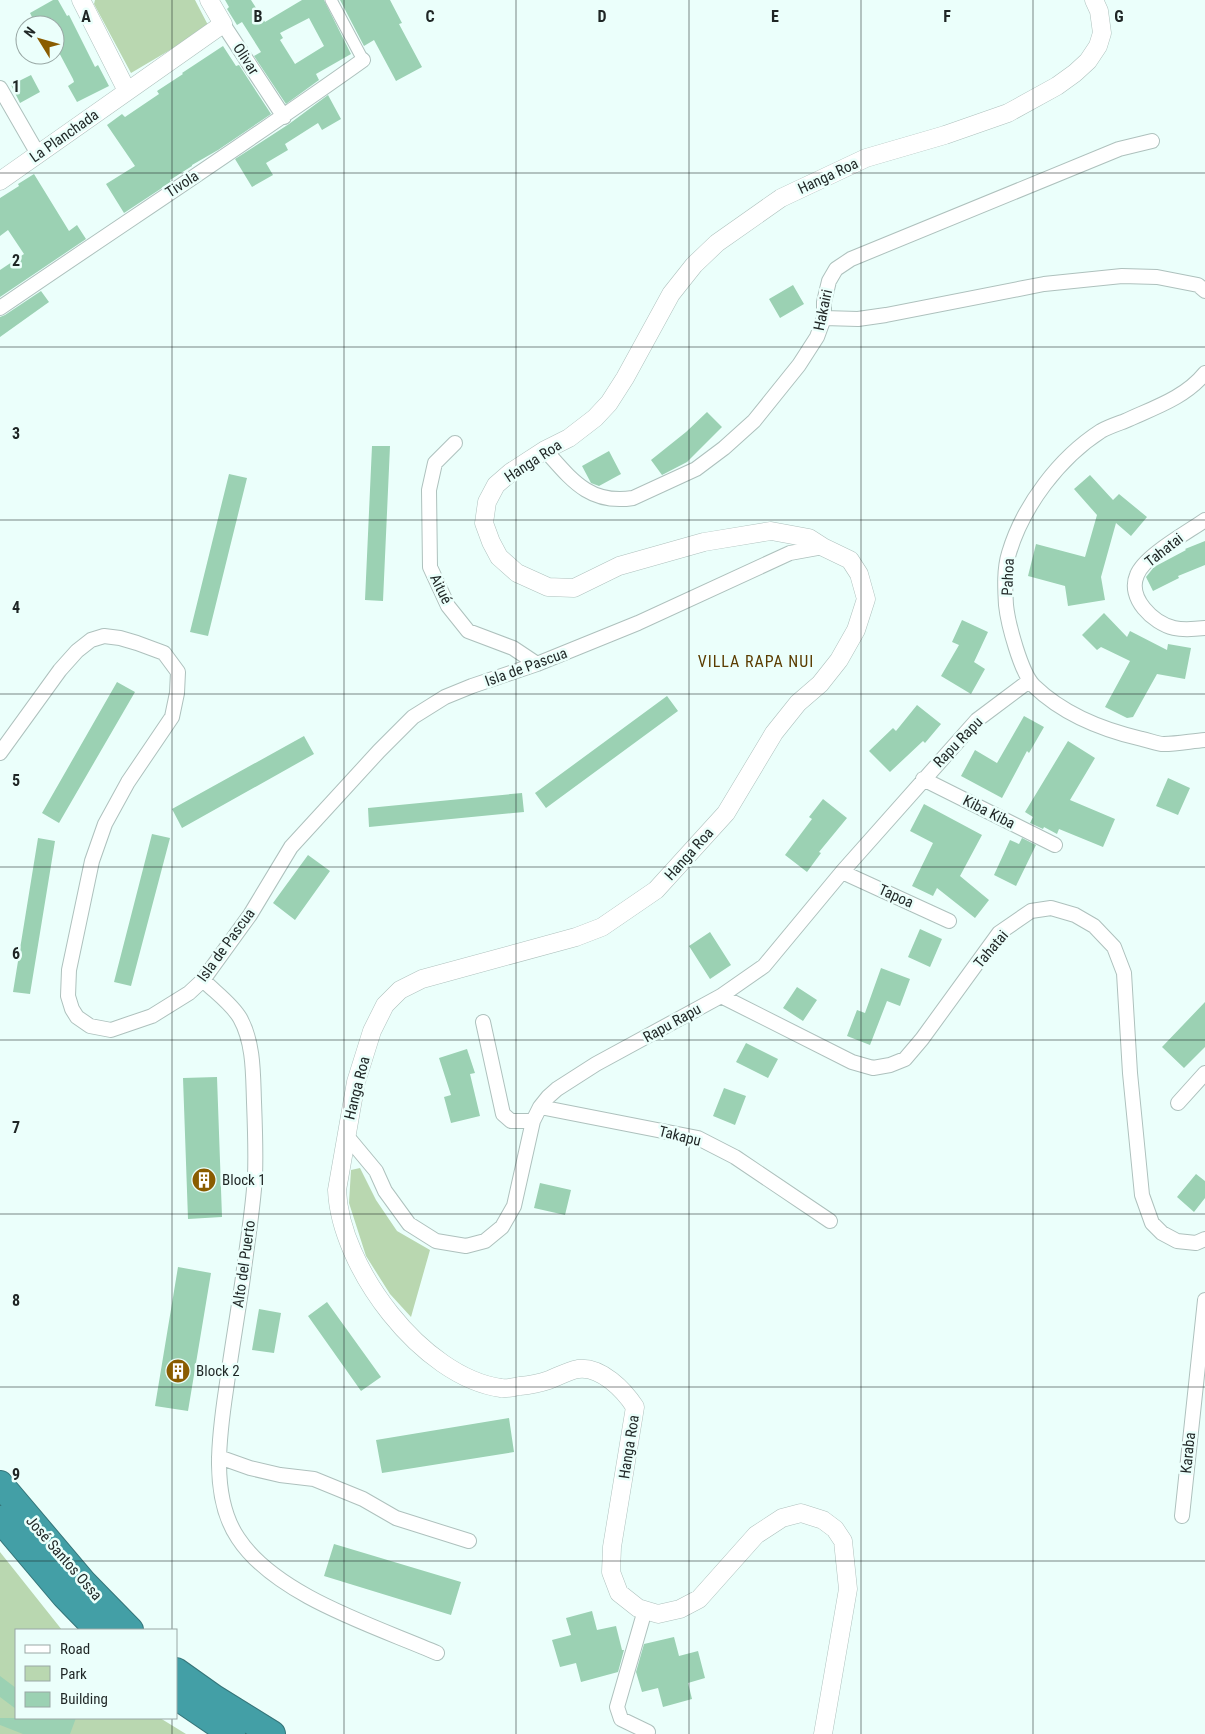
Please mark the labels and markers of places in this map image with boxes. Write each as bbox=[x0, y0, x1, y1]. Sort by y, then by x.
building icon: Block 1 bbox=[191, 1167, 217, 1193]
place label: Block 1 bbox=[222, 1171, 266, 1189]
building icon: Block 2 bbox=[165, 1358, 191, 1384]
place label: Block 2 bbox=[196, 1362, 240, 1380]

